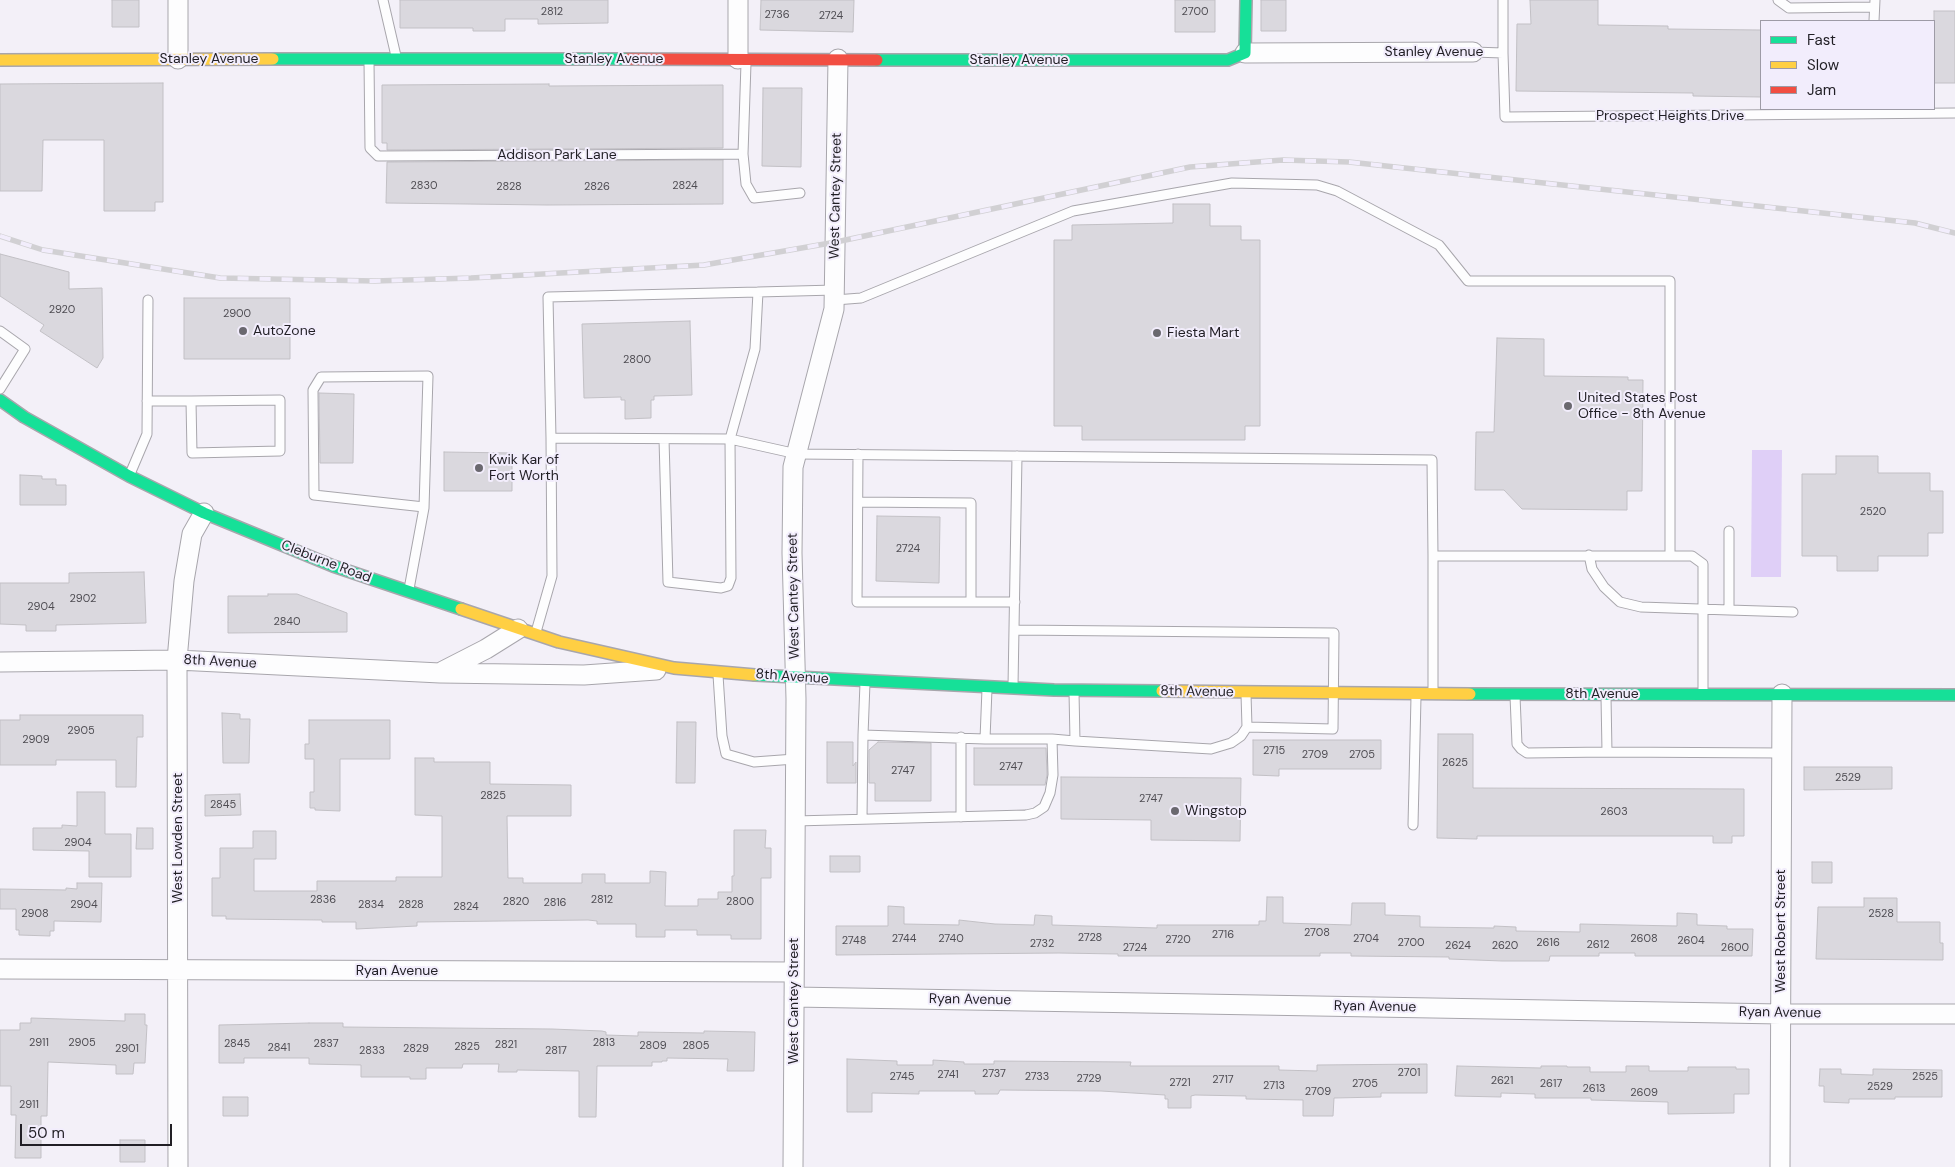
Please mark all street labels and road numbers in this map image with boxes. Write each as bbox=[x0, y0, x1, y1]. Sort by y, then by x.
street label: Stanley Avenue bbox=[1384, 44, 1484, 60]
street label: Stanley Avenue bbox=[159, 51, 259, 67]
street label: Stanley Avenue bbox=[564, 51, 664, 67]
street label: Stanley Avenue bbox=[969, 52, 1069, 68]
street label: Prospect Heights Drive bbox=[1596, 108, 1744, 124]
street label: West Cantey Street bbox=[826, 133, 846, 259]
street label: Addison Park Lane bbox=[497, 147, 617, 163]
street label: West Cantey Street bbox=[784, 533, 804, 659]
street label: Cleburne Road bbox=[278, 537, 374, 587]
street label: 8th Avenue bbox=[183, 652, 257, 672]
street label: 8th Avenue bbox=[755, 666, 829, 688]
street label: 8th Avenue bbox=[1160, 683, 1234, 701]
street label: 8th Avenue bbox=[1565, 686, 1639, 702]
street label: West Lowden Street bbox=[170, 773, 186, 903]
street label: West Robert Street bbox=[1773, 869, 1789, 993]
street label: West Cantey Street bbox=[786, 938, 802, 1064]
street label: Ryan Avenue bbox=[356, 963, 438, 979]
street label: Ryan Avenue bbox=[929, 991, 1011, 1009]
street label: Ryan Avenue bbox=[1334, 998, 1416, 1016]
street label: Ryan Avenue bbox=[1739, 1004, 1821, 1022]

